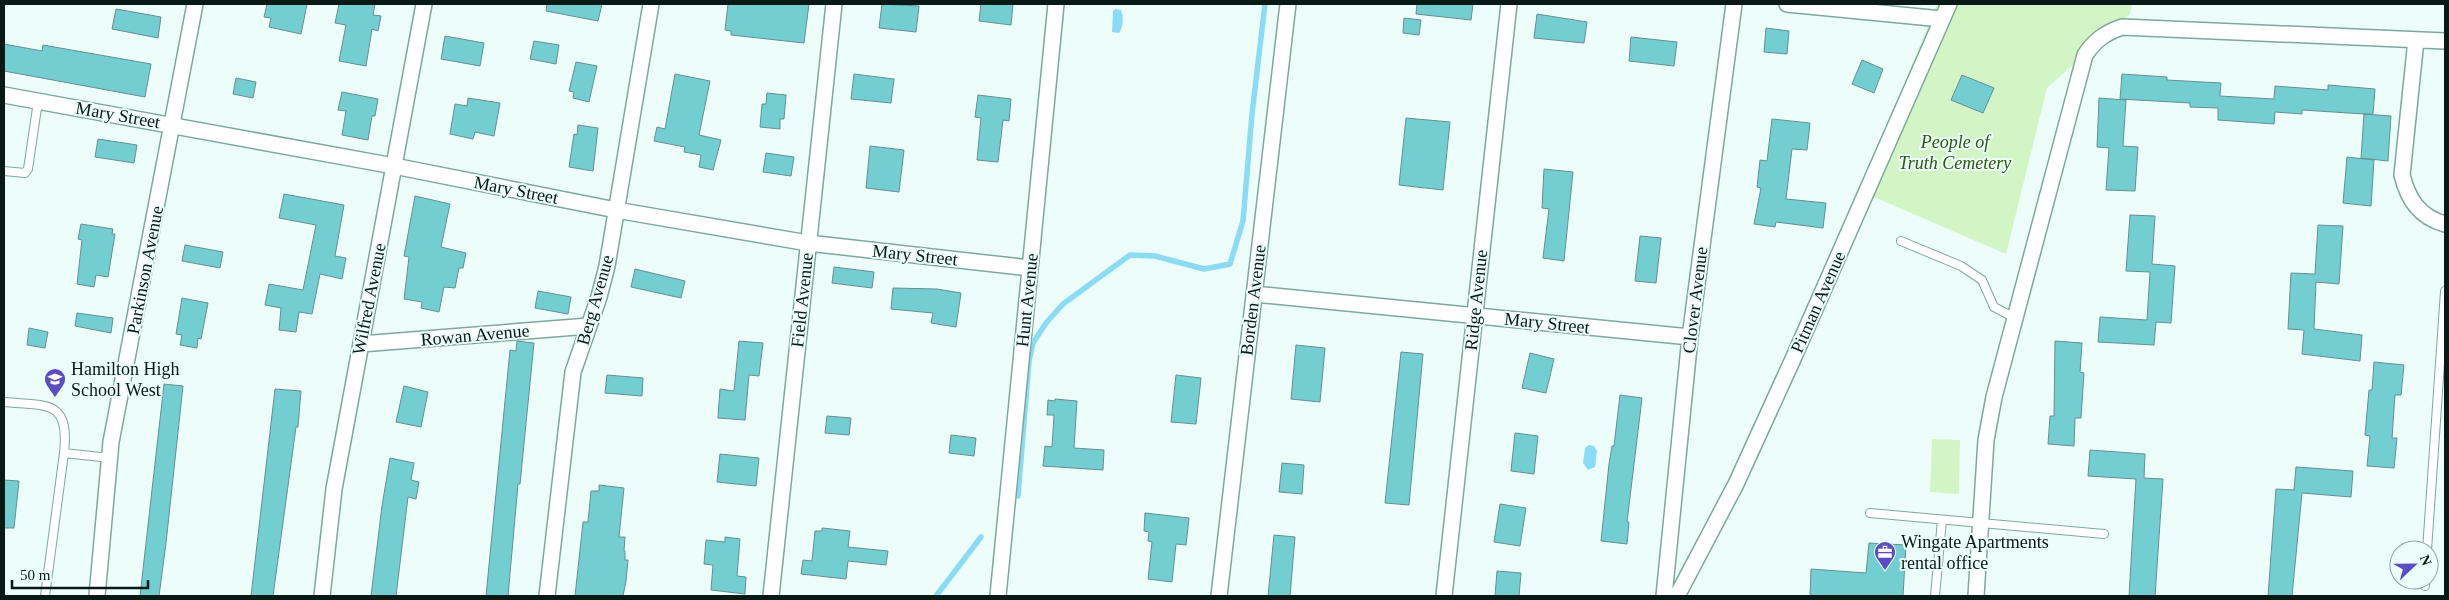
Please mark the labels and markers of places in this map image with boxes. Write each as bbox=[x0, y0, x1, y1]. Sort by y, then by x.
place label: Hamilton High School West bbox=[71, 359, 180, 400]
school or university icon: Hamilton High School West bbox=[43, 367, 67, 398]
place label: Wingate Apartments rental office bbox=[1901, 532, 2049, 573]
office icon: Wingate Apartments rental office bbox=[1873, 540, 1897, 571]

